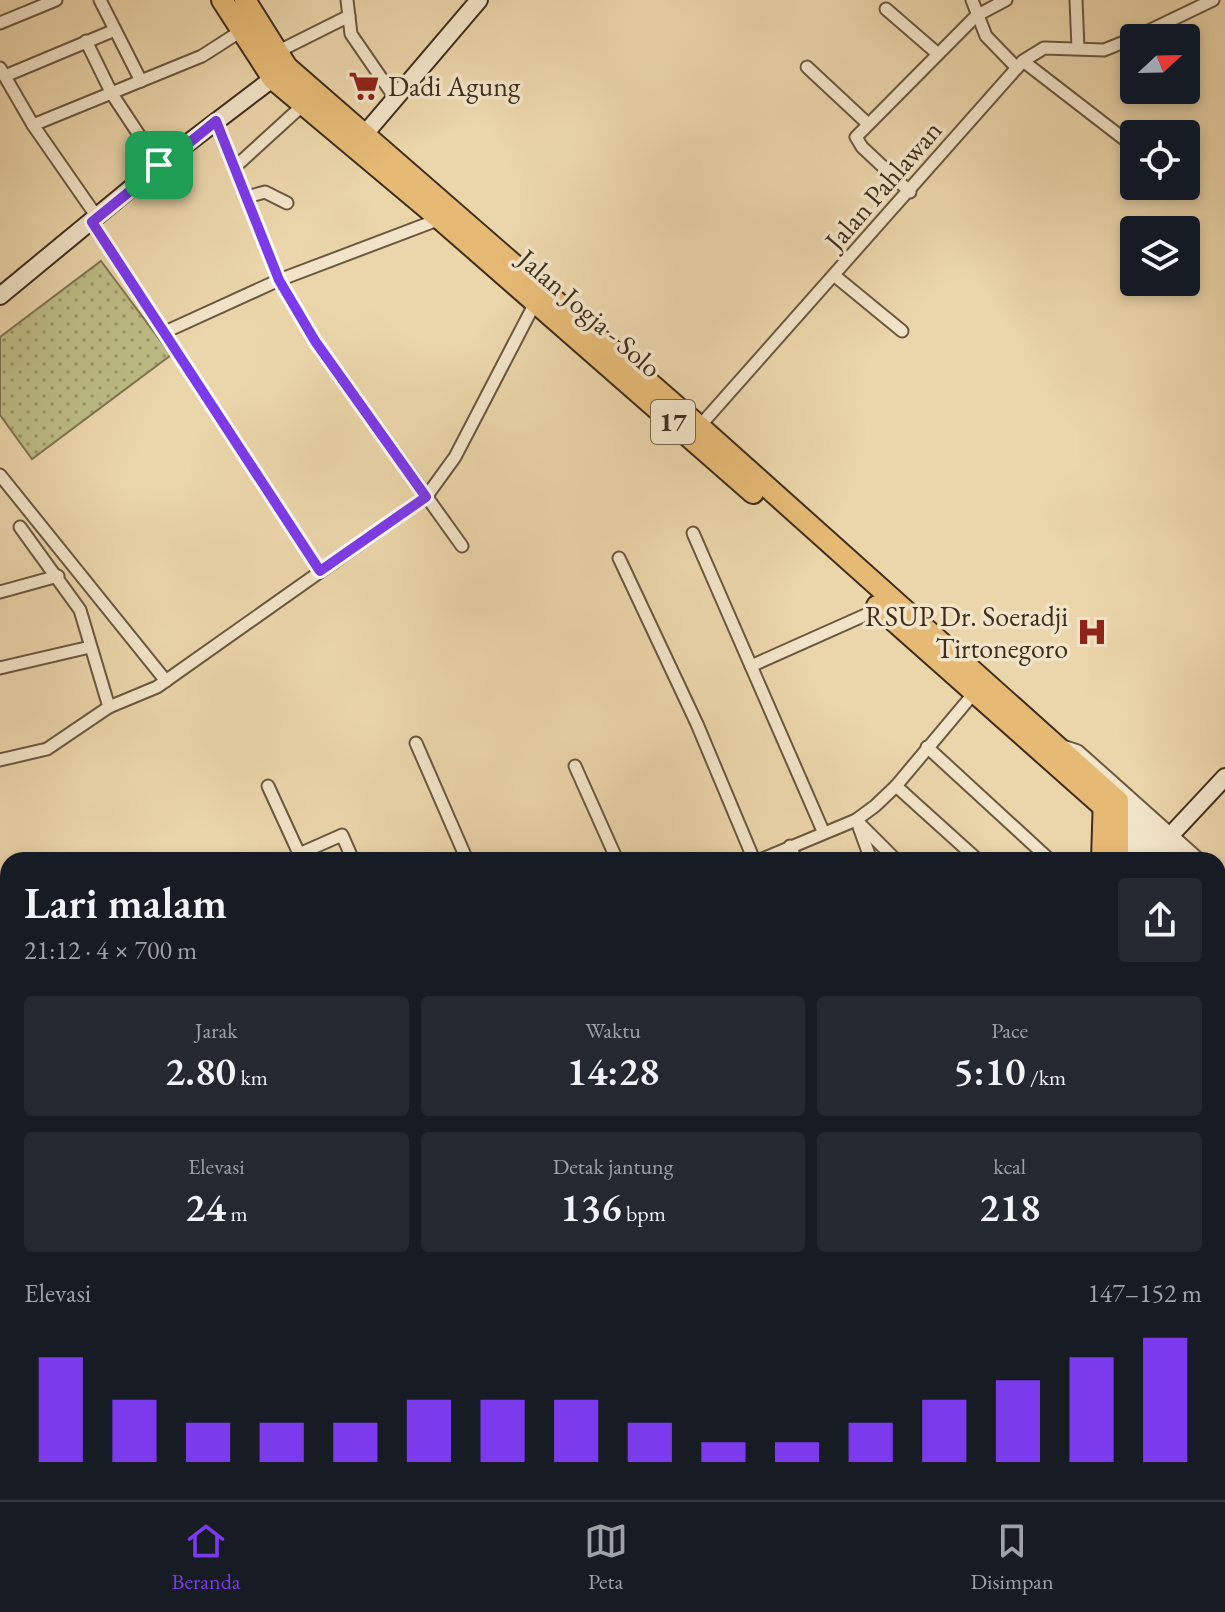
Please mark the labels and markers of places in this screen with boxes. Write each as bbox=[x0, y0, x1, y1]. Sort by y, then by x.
place label: Dadi Agung bbox=[388, 68, 521, 104]
supermarket icon: Dadi Agung bbox=[347, 69, 381, 103]
pin bbox=[125, 131, 193, 199]
place label: RSUP Dr. Soeradji Tirtonegoro bbox=[865, 598, 1068, 666]
hospital icon: RSUP Dr. Soeradji Tirtonegoro bbox=[1075, 615, 1109, 649]

